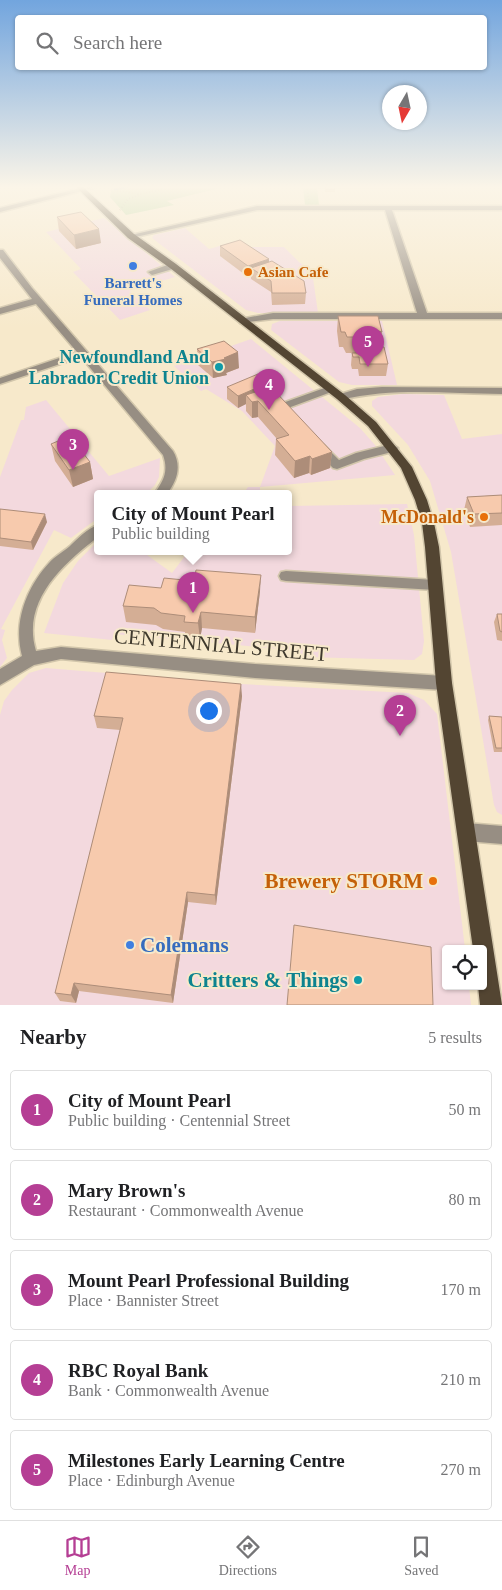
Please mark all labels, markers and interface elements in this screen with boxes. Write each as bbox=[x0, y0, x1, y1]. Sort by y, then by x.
search box bbox=[15, 15, 487, 70]
icon: search bbox=[33, 29, 61, 57]
text: Search here bbox=[73, 32, 162, 53]
north arrow bbox=[382, 85, 427, 130]
marker: Barrett's Funeral Homes bbox=[127, 260, 139, 272]
place label: Asian Cafe bbox=[258, 264, 329, 280]
marker: Asian Cafe bbox=[242, 266, 254, 278]
place label: Barrett's Funeral Homes bbox=[84, 275, 183, 308]
pin: 5 bbox=[352, 326, 384, 367]
place label: Newfoundland And Labrador Credit Union bbox=[29, 347, 209, 388]
marker: Newfoundland And Labrador Credit Union bbox=[213, 361, 225, 373]
pin: 4 bbox=[253, 369, 285, 410]
pin: 3 bbox=[57, 429, 89, 470]
popup bbox=[94, 490, 292, 555]
text: City of Mount Pearl bbox=[111, 503, 275, 524]
place label: McDonald's bbox=[381, 507, 474, 527]
marker: McDonald's bbox=[478, 511, 490, 523]
text: Public building bbox=[111, 525, 210, 542]
pin: 1 bbox=[177, 572, 209, 613]
street label: CENTENNIAL STREET bbox=[113, 624, 329, 666]
pin: 2 bbox=[384, 695, 416, 736]
your location bbox=[196, 698, 222, 724]
place label: Brewery STORM bbox=[265, 869, 423, 893]
marker: Brewery STORM bbox=[427, 875, 439, 887]
place label: Colemans bbox=[140, 933, 229, 957]
marker: Colemans bbox=[124, 939, 136, 951]
map controls bbox=[442, 945, 487, 990]
button: locate bbox=[442, 945, 487, 990]
place label: Critters & Things bbox=[187, 968, 348, 992]
marker: Critters & Things bbox=[352, 974, 364, 986]
text: Nearby bbox=[20, 1025, 87, 1049]
text: 5 results bbox=[428, 1029, 482, 1046]
text: City of Mount Pearl bbox=[68, 1090, 231, 1111]
text: 1 bbox=[33, 1101, 41, 1118]
text: 50 m bbox=[449, 1101, 481, 1118]
text: Public building · Centennial Street bbox=[68, 1112, 290, 1129]
text: Mary Brown's bbox=[68, 1180, 185, 1201]
text: 2 bbox=[33, 1191, 41, 1208]
text: 80 m bbox=[449, 1191, 481, 1208]
text: Restaurant · Commonwealth Avenue bbox=[68, 1202, 304, 1219]
text: Mount Pearl Professional Building bbox=[68, 1270, 349, 1291]
text: 3 bbox=[33, 1281, 41, 1298]
text: 170 m bbox=[441, 1281, 481, 1298]
text: Place · Bannister Street bbox=[68, 1292, 219, 1309]
text: RBC Royal Bank bbox=[68, 1360, 208, 1381]
text: 4 bbox=[33, 1371, 41, 1388]
text: 210 m bbox=[441, 1371, 481, 1388]
text: Bank · Commonwealth Avenue bbox=[68, 1382, 269, 1399]
text: Milestones Early Learning Centre bbox=[68, 1450, 345, 1471]
text: 5 bbox=[33, 1461, 41, 1478]
text: 270 m bbox=[441, 1461, 481, 1478]
text: Place · Edinburgh Avenue bbox=[68, 1472, 235, 1489]
tab: Map bbox=[64, 1533, 92, 1579]
tab: Directions bbox=[219, 1533, 277, 1579]
tab: Saved bbox=[404, 1533, 438, 1579]

